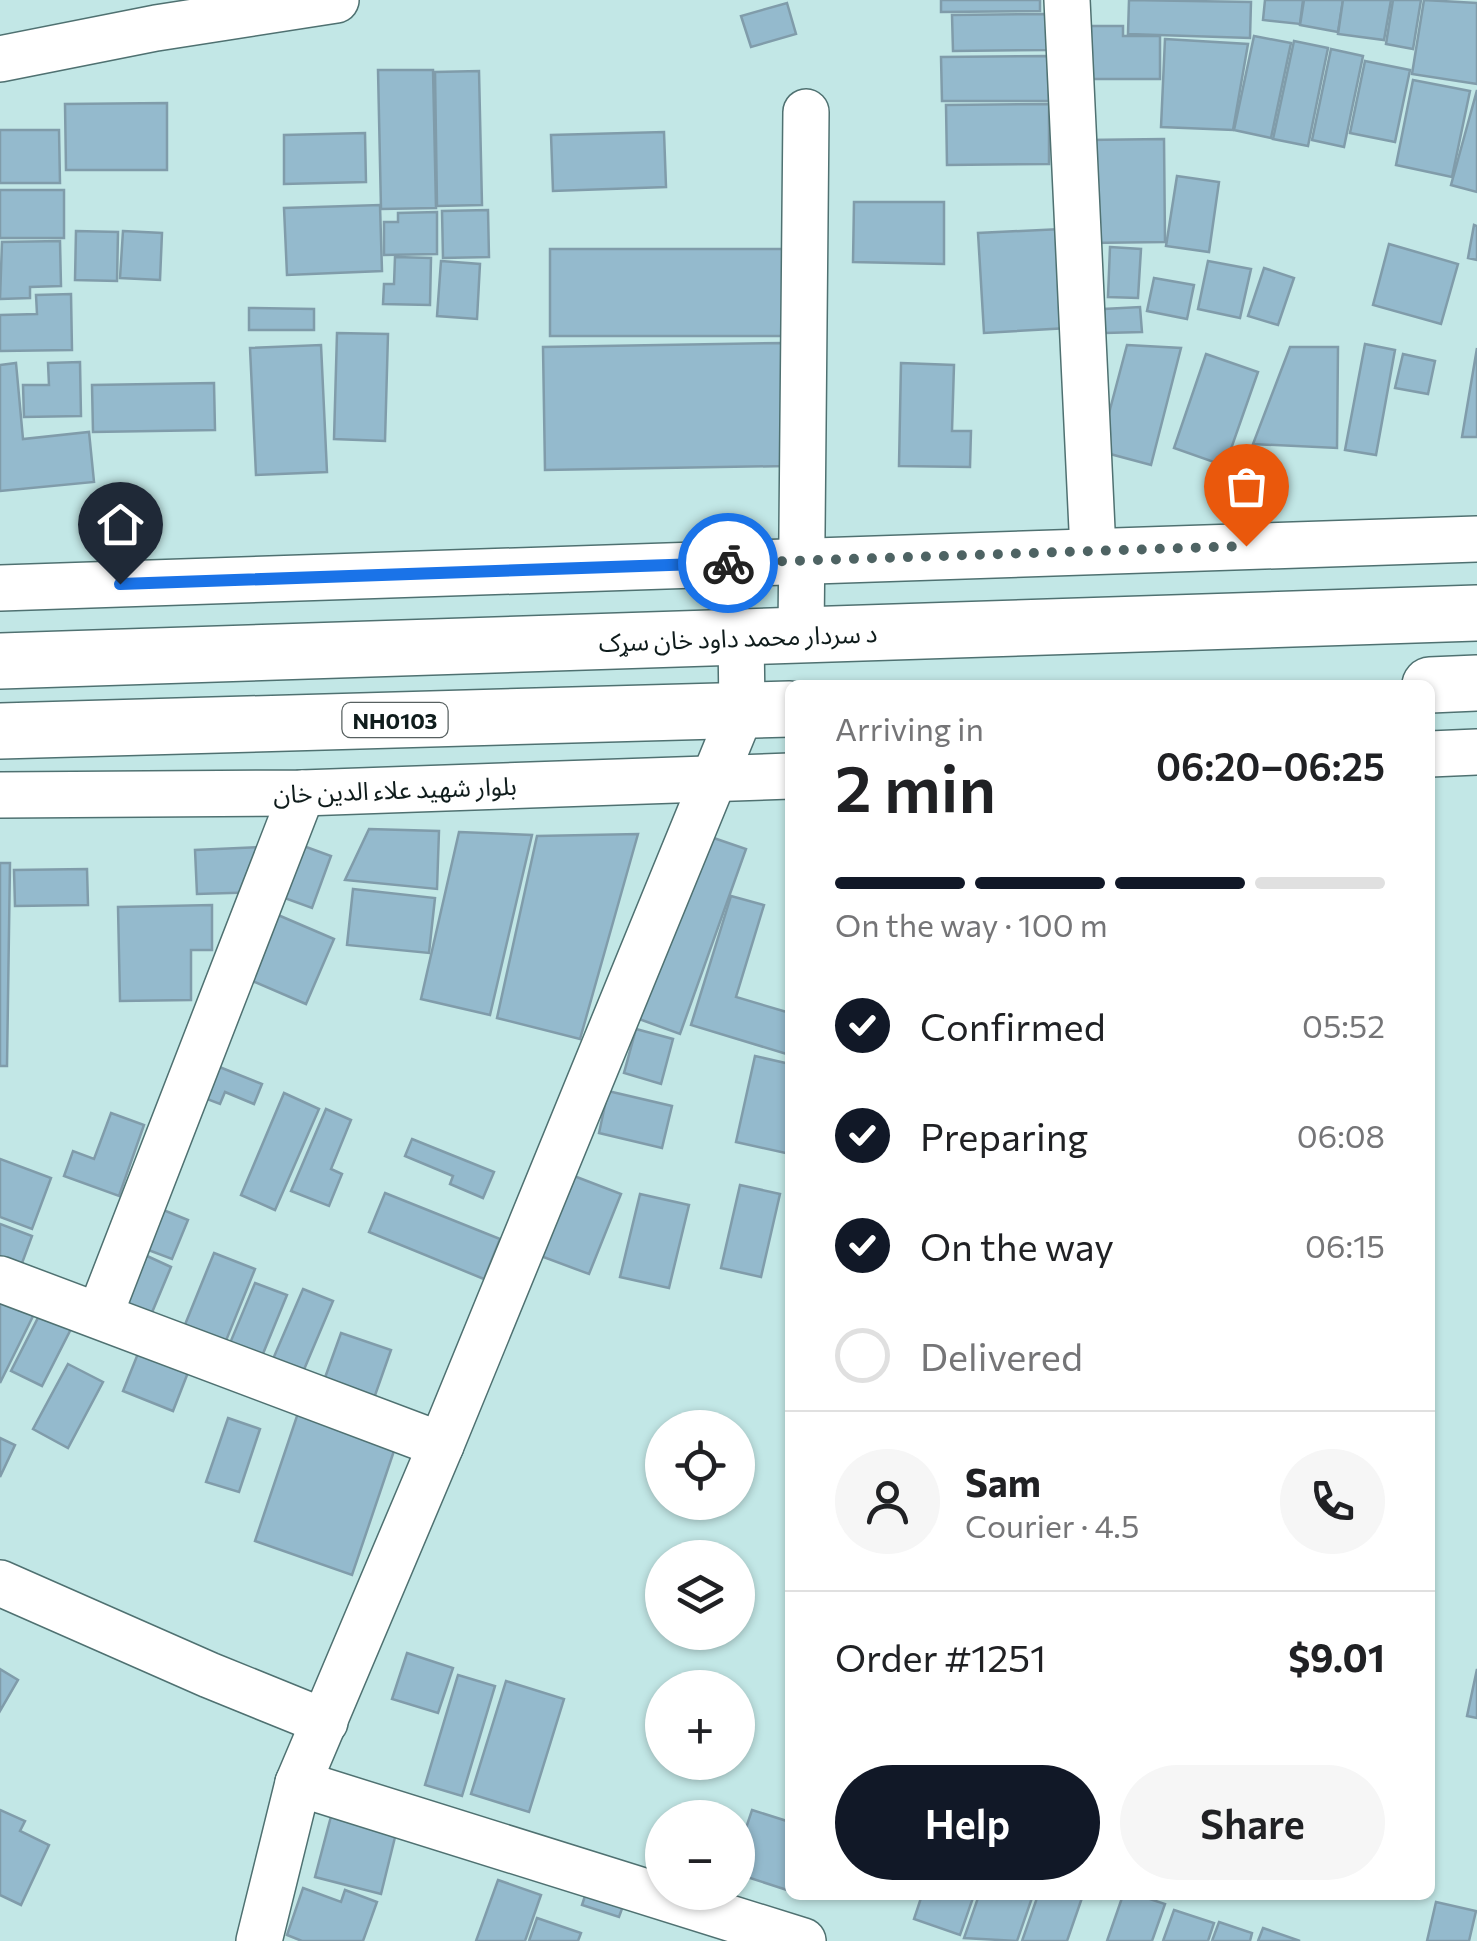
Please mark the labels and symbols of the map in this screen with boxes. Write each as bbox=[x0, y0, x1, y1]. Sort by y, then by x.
pin bbox=[1204, 444, 1289, 547]
pin bbox=[78, 482, 163, 585]
courier bbox=[678, 513, 778, 613]
street label: د سردار محمد داود خان سړک bbox=[598, 617, 878, 658]
road number: NH0103 bbox=[342, 703, 448, 737]
street label: بلوار شهید علاء الدین خان bbox=[273, 770, 517, 809]

